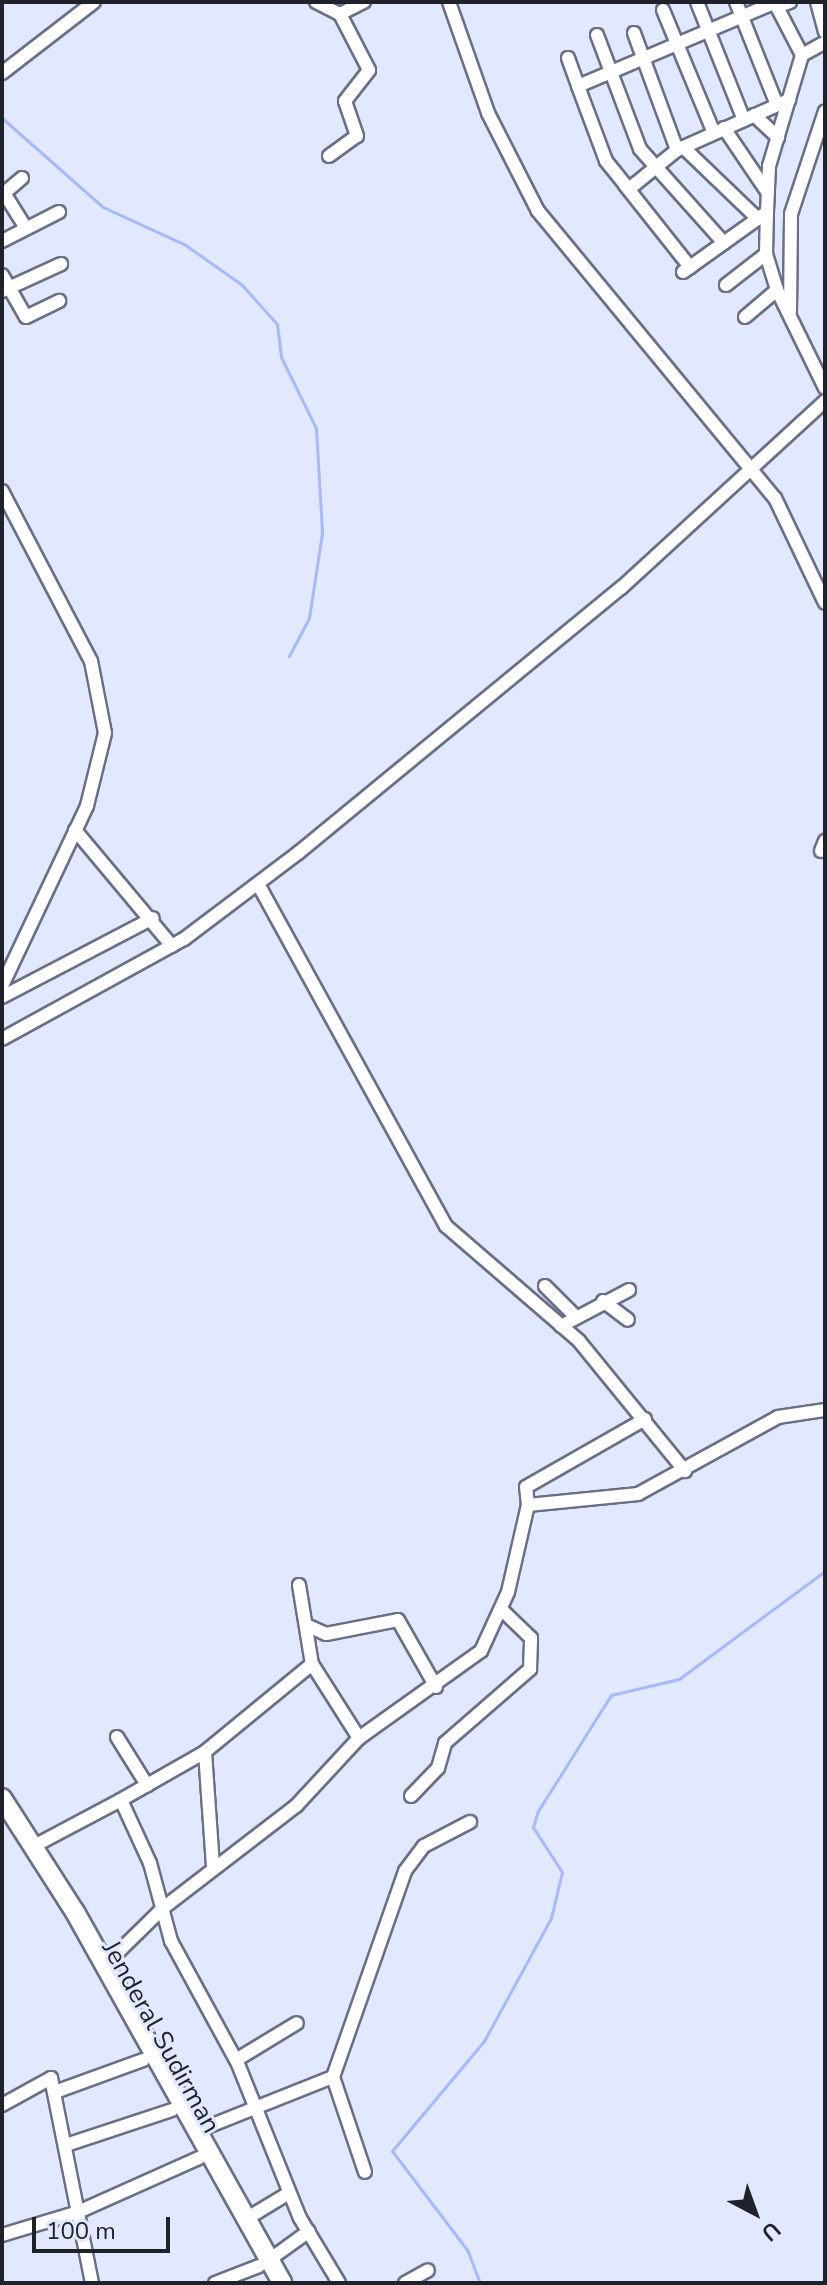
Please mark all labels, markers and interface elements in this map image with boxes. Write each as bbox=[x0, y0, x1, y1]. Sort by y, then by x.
street label: Jenderal Sudirman bbox=[95, 1935, 227, 2139]
north arrow bbox=[715, 2173, 795, 2253]
scale bar bbox=[36, 2201, 174, 2251]
text: U bbox=[755, 2214, 787, 2248]
text: 100 m bbox=[46, 2215, 116, 2247]

